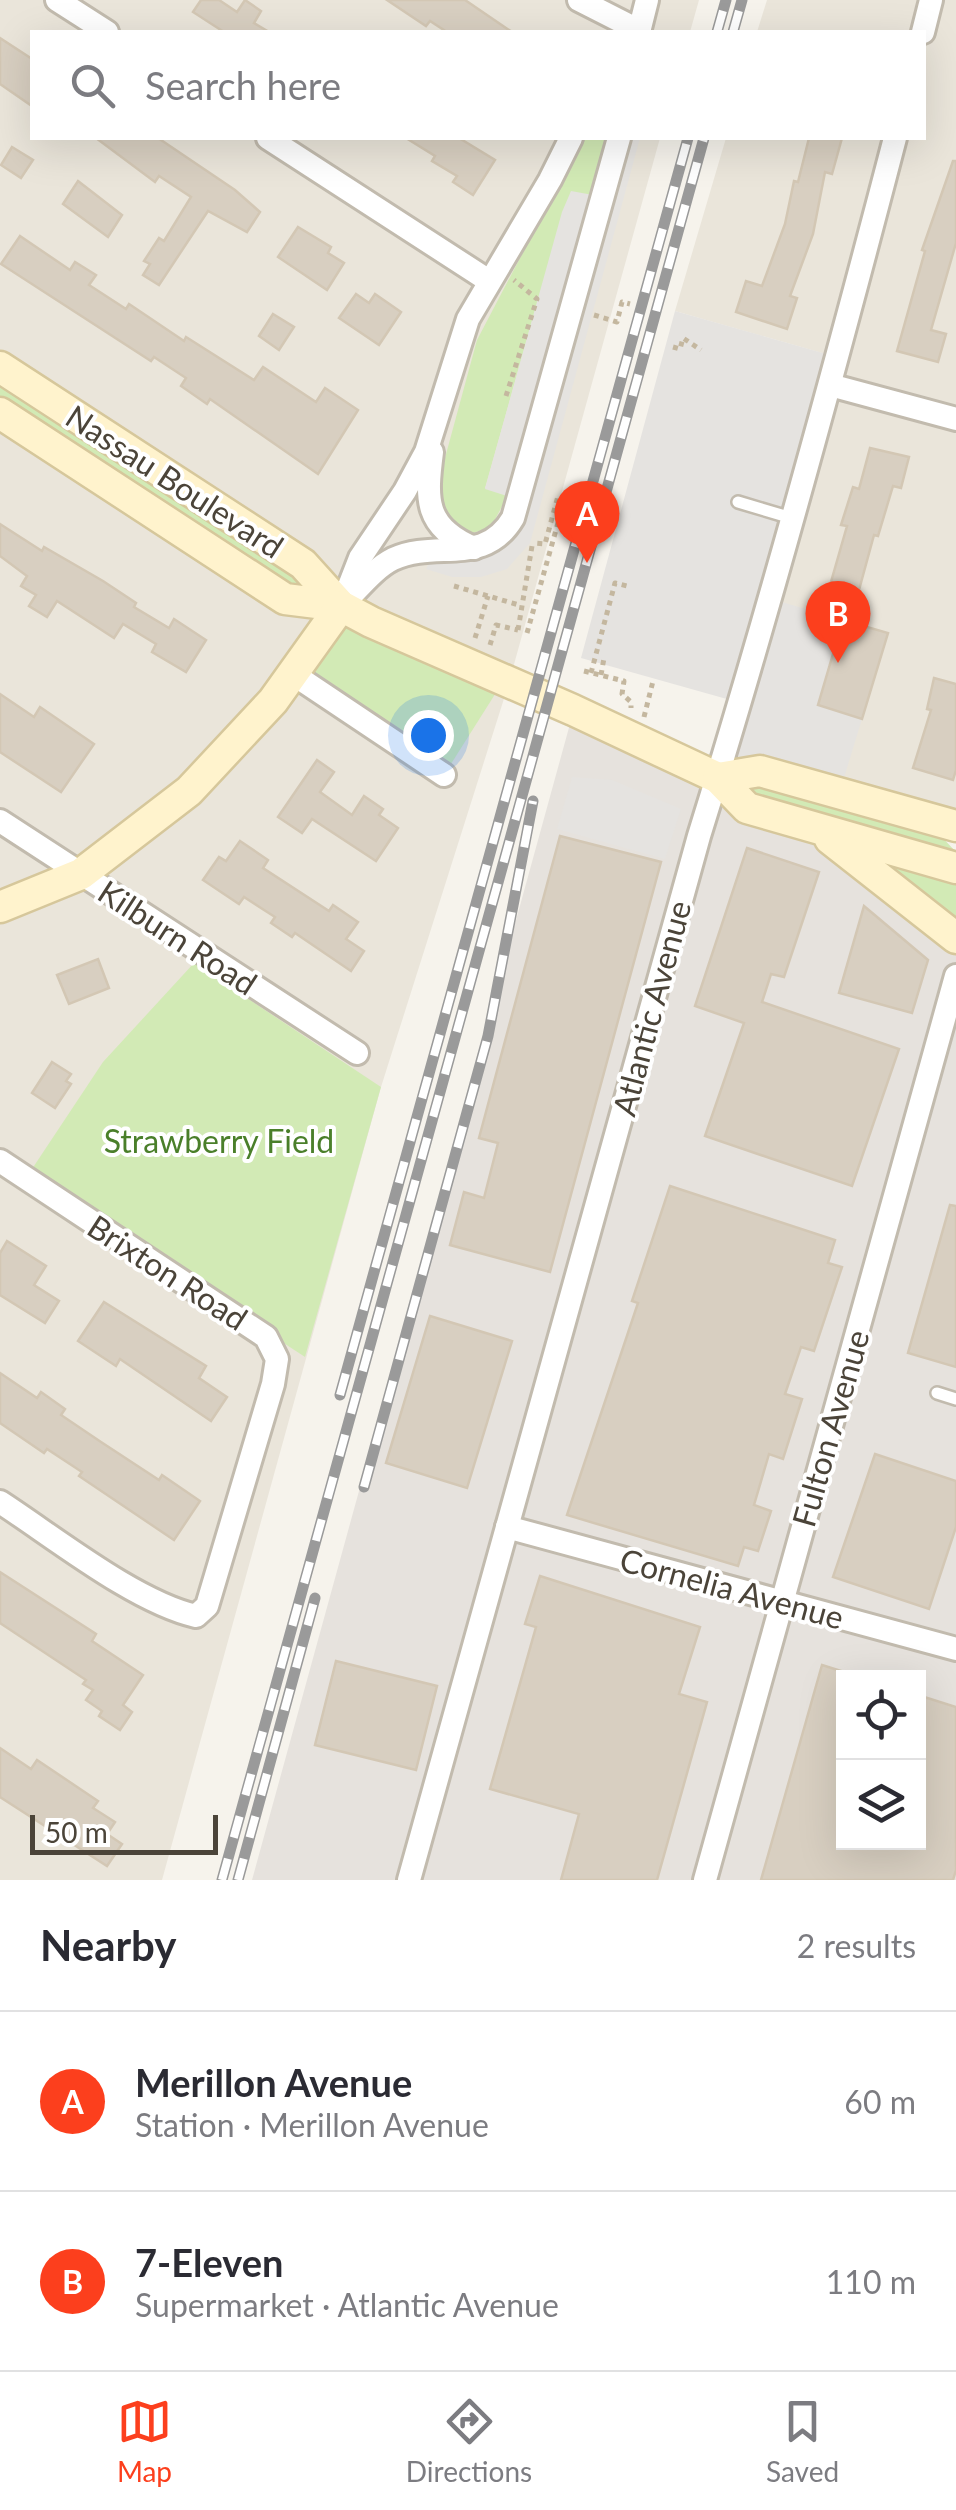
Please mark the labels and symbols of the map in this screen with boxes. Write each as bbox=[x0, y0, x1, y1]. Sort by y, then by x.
street label: Nassau Boulevard bbox=[59, 396, 291, 566]
pin: A bbox=[554, 480, 620, 563]
pin: B bbox=[806, 580, 870, 663]
your location bbox=[403, 710, 454, 761]
street label: Kilburn Road bbox=[92, 871, 264, 1003]
street label: Atlantic Avenue bbox=[604, 896, 698, 1120]
park label: Strawberry Field bbox=[104, 1121, 334, 1160]
street label: Brixton Road bbox=[81, 1206, 255, 1338]
street label: Fulton Avenue bbox=[783, 1325, 877, 1531]
street label: Cornelia Avenue bbox=[616, 1539, 848, 1637]
scale bar bbox=[30, 1810, 218, 1854]

